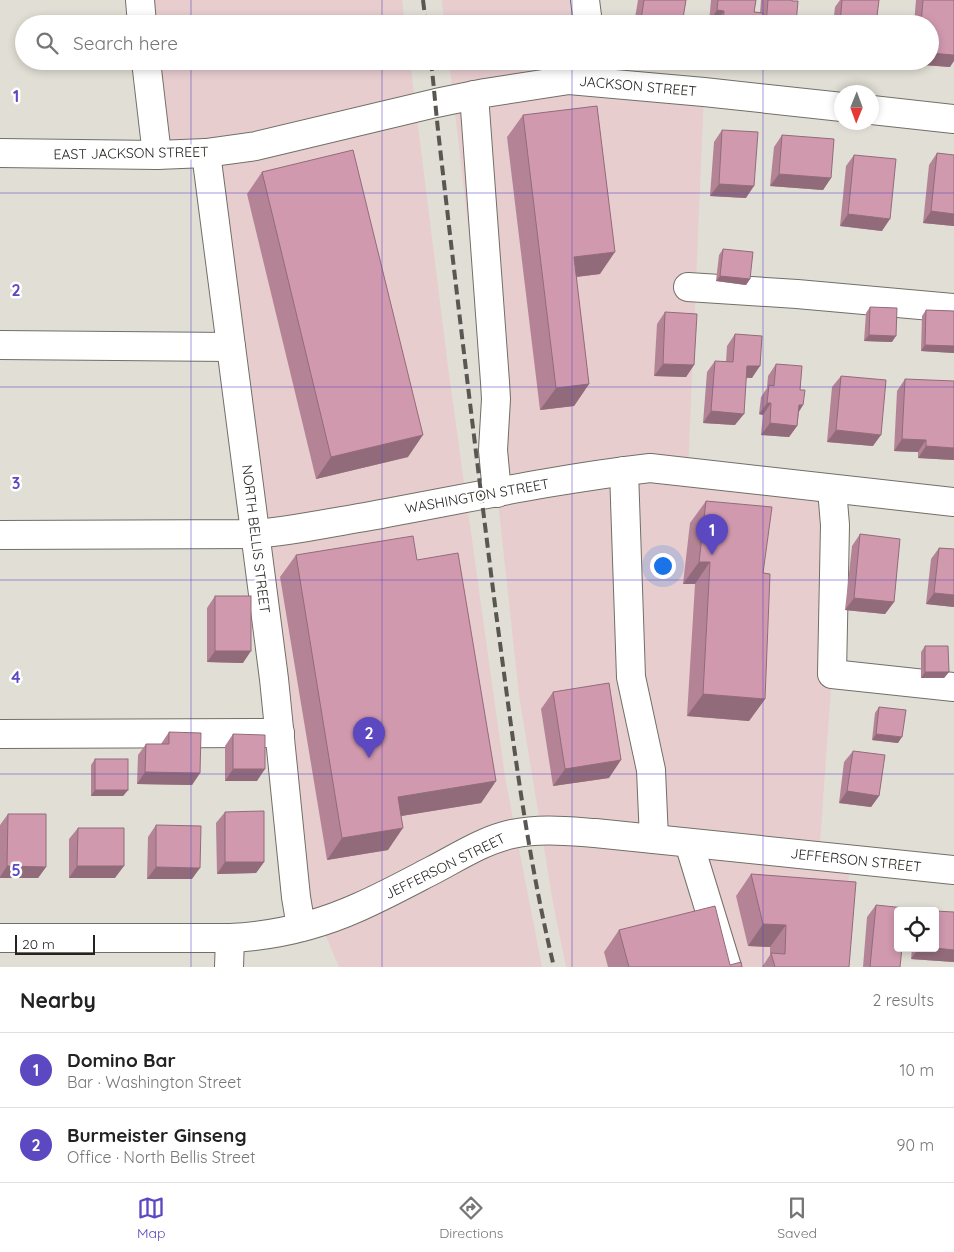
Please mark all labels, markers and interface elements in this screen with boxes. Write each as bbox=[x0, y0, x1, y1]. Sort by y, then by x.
search box bbox=[15, 15, 939, 70]
icon: search bbox=[33, 29, 61, 57]
text: Search here bbox=[73, 31, 178, 55]
street label: JACKSON STREET bbox=[578, 72, 698, 100]
north arrow bbox=[834, 85, 879, 130]
text: 1 bbox=[13, 86, 19, 106]
street label: EAST JACKSON STREET bbox=[53, 143, 209, 163]
text: 2 bbox=[11, 280, 21, 300]
street label: NORTH BELLIS STREET bbox=[238, 464, 274, 614]
text: 3 bbox=[12, 473, 20, 493]
street label: WASHINGTON STREET bbox=[403, 474, 551, 518]
pin: 1 bbox=[696, 514, 728, 555]
your location bbox=[650, 553, 676, 579]
text: 4 bbox=[11, 667, 21, 687]
pin: 2 bbox=[353, 717, 385, 758]
street label: JEFFERSON STREET bbox=[382, 829, 508, 903]
street label: JEFFERSON STREET bbox=[790, 844, 922, 876]
text: 5 bbox=[11, 860, 21, 880]
map controls bbox=[894, 907, 939, 952]
button: locate bbox=[894, 907, 939, 952]
scale bar bbox=[15, 932, 95, 955]
text: 20 m bbox=[22, 935, 55, 953]
text: Nearby bbox=[20, 987, 96, 1013]
text: 2 results bbox=[872, 990, 934, 1010]
text: Domino Bar bbox=[67, 1048, 176, 1072]
text: 1 bbox=[33, 1060, 39, 1080]
text: 10 m bbox=[900, 1060, 934, 1080]
text: Bar · Washington Street bbox=[67, 1072, 242, 1092]
text: Burmeister Ginseng bbox=[67, 1123, 247, 1147]
text: 2 bbox=[31, 1135, 41, 1155]
text: 90 m bbox=[897, 1135, 934, 1155]
text: Office · North Bellis Street bbox=[67, 1147, 256, 1167]
tab: Map bbox=[137, 1194, 165, 1242]
tab: Directions bbox=[439, 1194, 503, 1242]
tab: Saved bbox=[777, 1194, 817, 1242]

